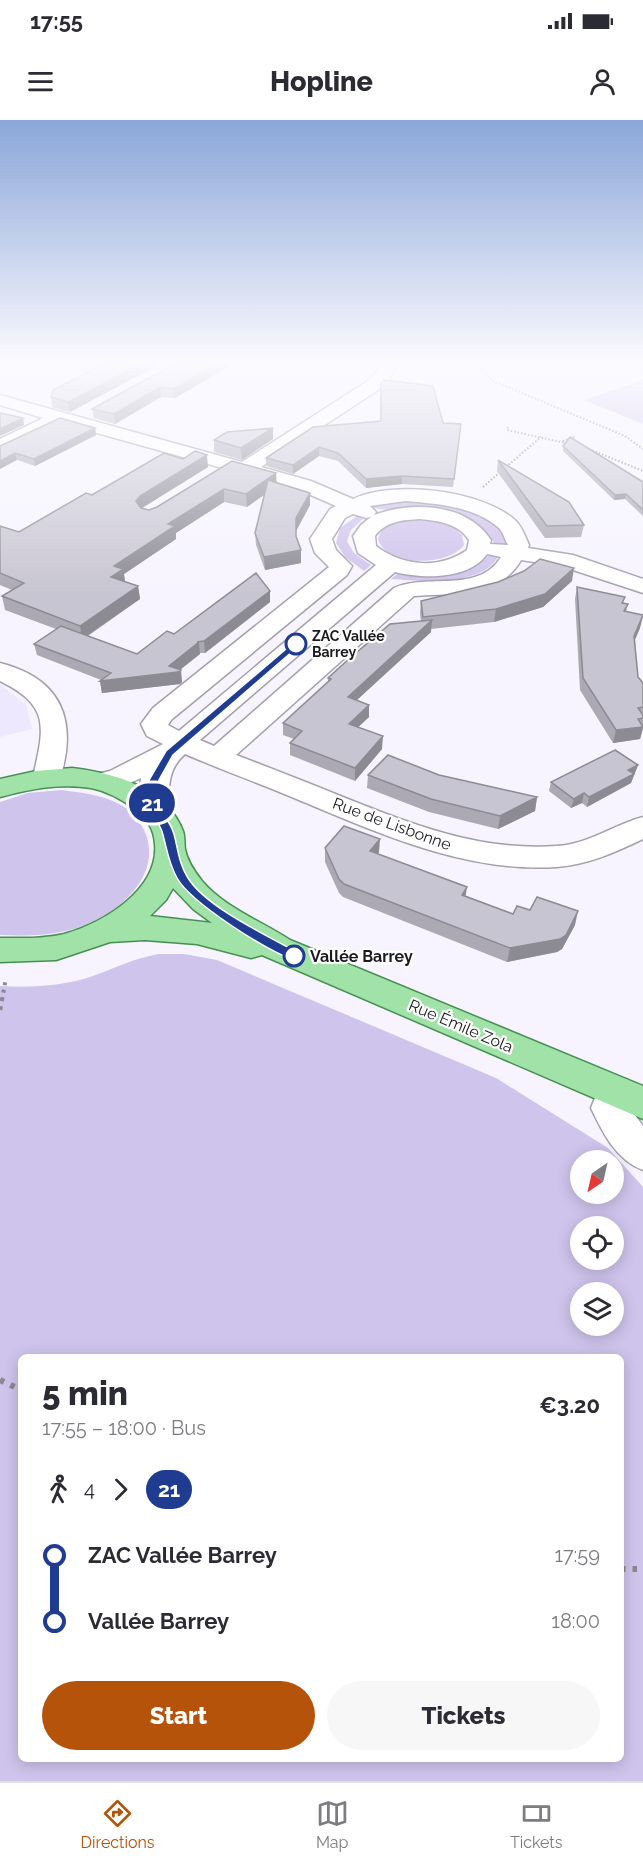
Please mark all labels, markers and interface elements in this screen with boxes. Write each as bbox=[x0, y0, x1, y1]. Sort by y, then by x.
text: 17:55 bbox=[30, 8, 83, 34]
icon: menu bbox=[24, 65, 57, 98]
icon: person bbox=[586, 65, 619, 98]
text: Hopline bbox=[270, 66, 373, 97]
place label: ZAC Vallée Barrey bbox=[312, 628, 385, 660]
marker: ZAC Vallée Barrey bbox=[285, 633, 307, 655]
line badge: 21 bbox=[125, 784, 179, 822]
text: 21 bbox=[141, 791, 163, 816]
street label: Rue de Lisbonne bbox=[330, 794, 454, 854]
marker: Vallée Barrey bbox=[283, 945, 305, 967]
place label: Vallée Barrey bbox=[310, 947, 413, 966]
street label: Rue Émile Zola bbox=[406, 995, 516, 1057]
north arrow bbox=[570, 1150, 624, 1204]
map controls bbox=[570, 1150, 624, 1336]
button: locate bbox=[570, 1216, 624, 1270]
button: layers bbox=[570, 1282, 624, 1336]
text: 5 min bbox=[42, 1374, 128, 1413]
text: €3.20 bbox=[539, 1392, 600, 1418]
text: 17:55 – 18:00 · Bus bbox=[42, 1416, 206, 1440]
icon: walk bbox=[42, 1473, 75, 1506]
icon: forward bbox=[104, 1473, 137, 1506]
text: 4 bbox=[84, 1477, 95, 1501]
text: 21 bbox=[158, 1477, 180, 1502]
text: ZAC Vallée Barrey bbox=[88, 1542, 277, 1568]
text: 17:59 bbox=[554, 1543, 600, 1567]
text: Vallée Barrey bbox=[88, 1608, 229, 1634]
text: 18:00 bbox=[551, 1609, 600, 1633]
button: Start bbox=[42, 1681, 315, 1750]
button: Tickets bbox=[327, 1681, 600, 1750]
tab: Directions bbox=[81, 1797, 154, 1852]
tab: Map bbox=[316, 1797, 349, 1852]
tab: Tickets bbox=[510, 1797, 562, 1852]

